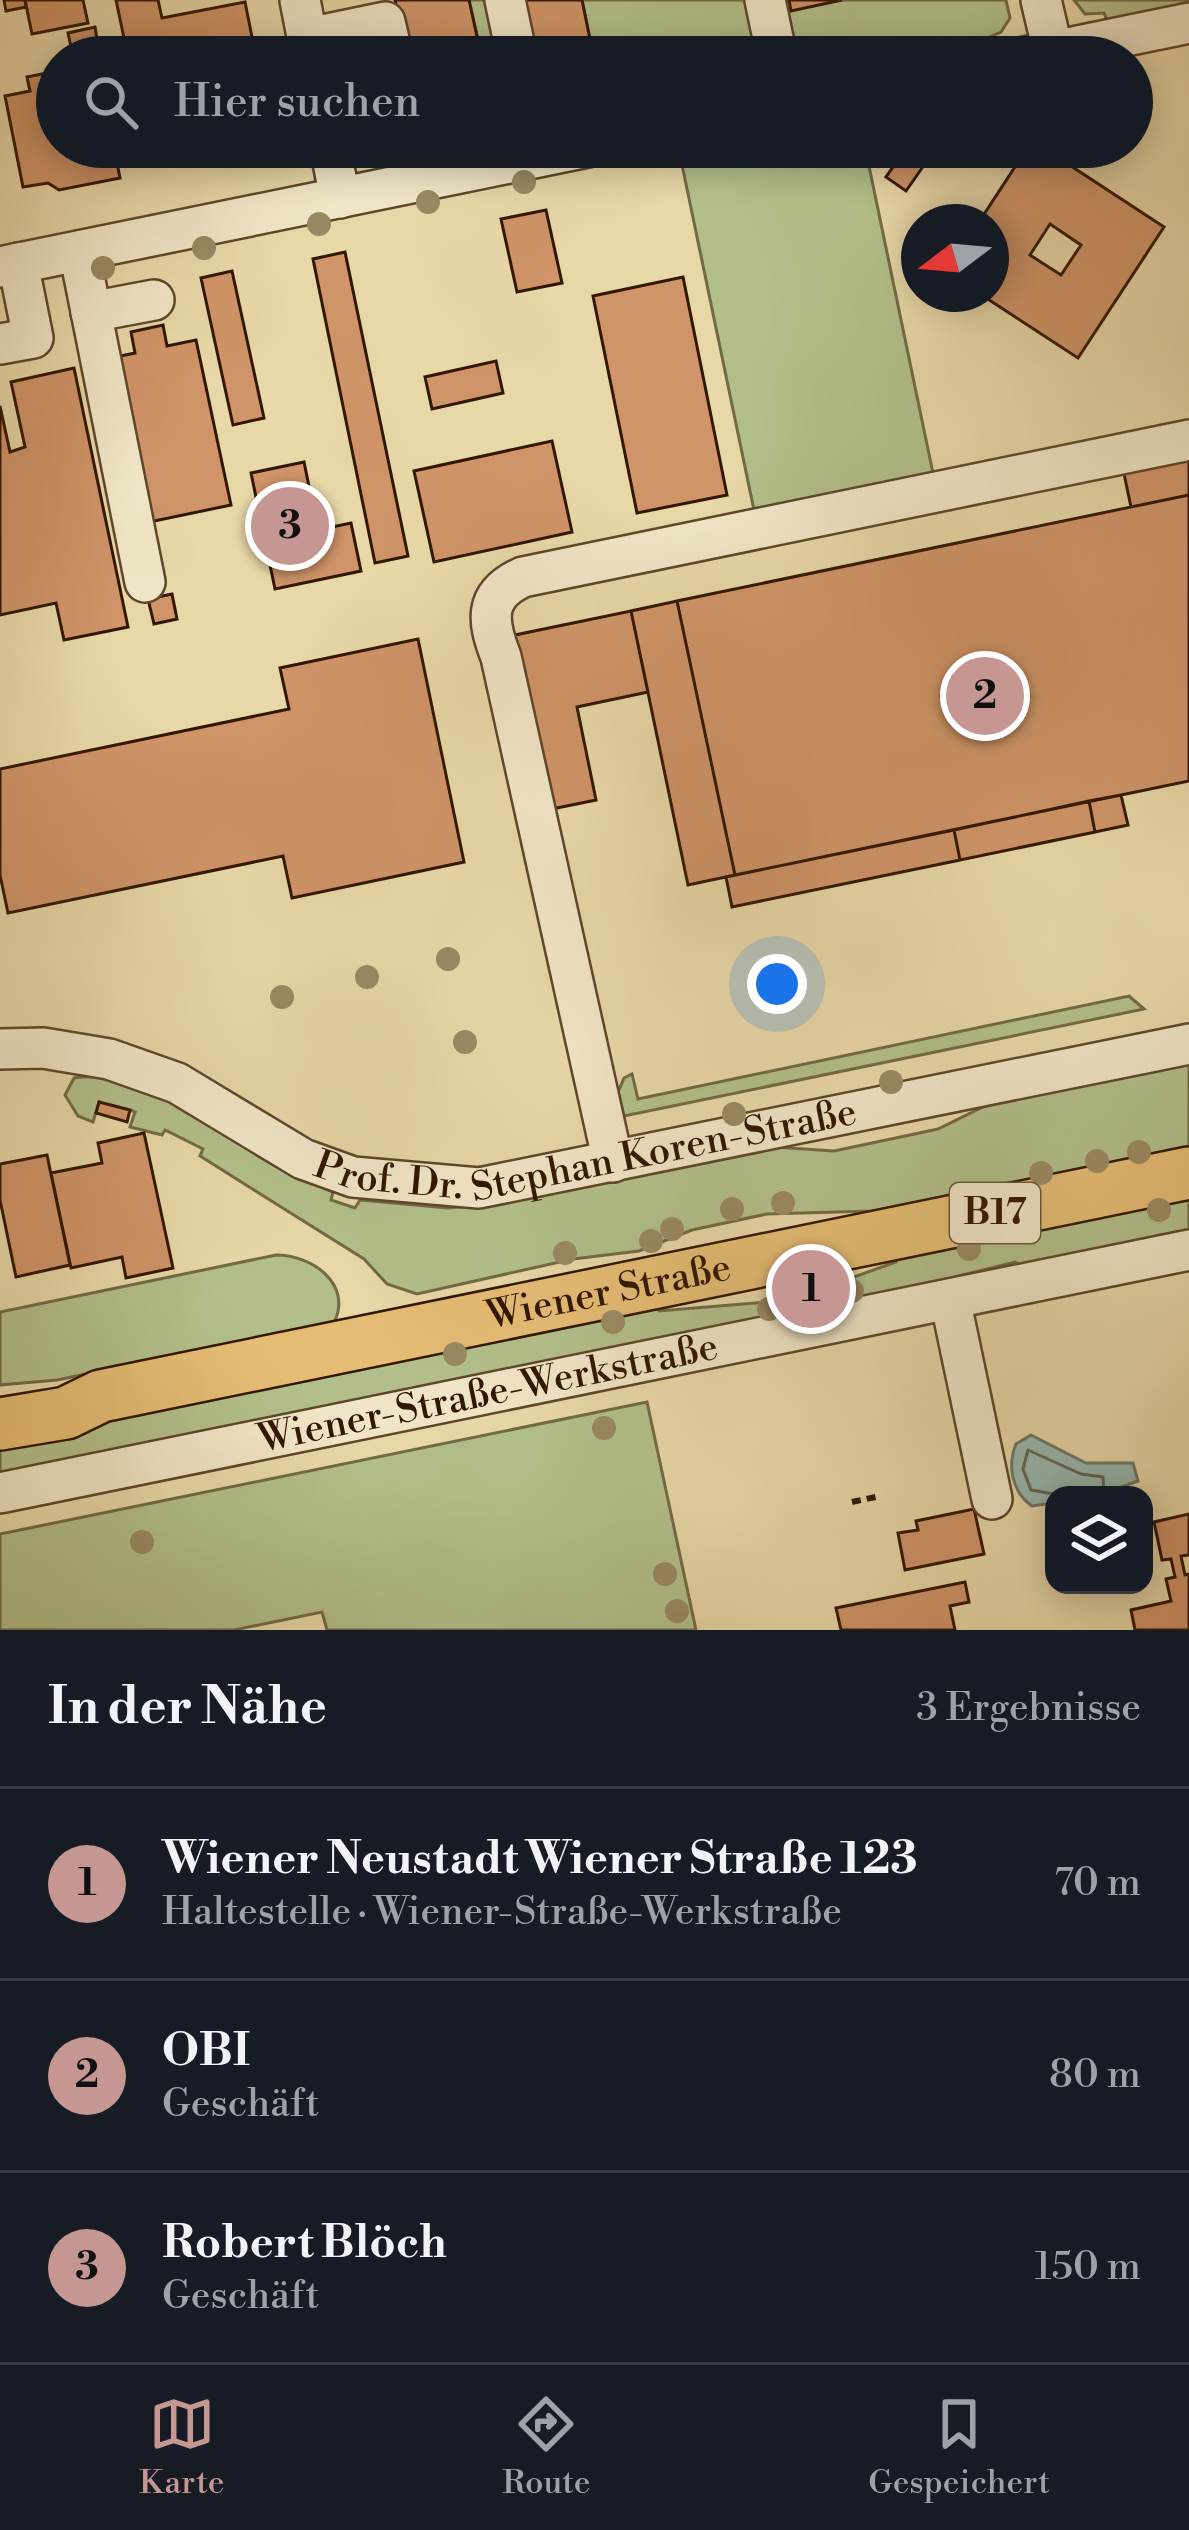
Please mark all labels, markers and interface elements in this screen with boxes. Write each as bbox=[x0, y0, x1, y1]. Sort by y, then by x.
search box bbox=[36, 36, 1153, 168]
icon: search bbox=[78, 69, 144, 135]
text: Hier suchen bbox=[174, 74, 420, 131]
north arrow bbox=[901, 204, 1009, 312]
pin: 3 bbox=[251, 481, 329, 571]
pin: 2 bbox=[946, 651, 1024, 741]
your location bbox=[747, 954, 807, 1014]
street label: Prof. Dr. Stephan Koren-Straße bbox=[307, 1088, 861, 1214]
road number: B17 bbox=[950, 1183, 1040, 1243]
street label: Wiener Straße bbox=[480, 1243, 735, 1341]
pin: 1 bbox=[772, 1244, 850, 1334]
street label: Wiener-Straße-Werkstraße bbox=[252, 1322, 722, 1465]
map controls bbox=[1045, 1486, 1153, 1594]
button: layers bbox=[1045, 1486, 1153, 1594]
text: In der Nähe bbox=[48, 1676, 327, 1740]
text: 3 Ergebnisse bbox=[916, 1684, 1141, 1733]
text: Wiener Neustadt Wiener Straße 123 bbox=[162, 1831, 918, 1888]
text: 1 bbox=[78, 1859, 96, 1908]
text: 70 m bbox=[1054, 1859, 1141, 1908]
text: Haltestelle · Wiener-Straße-Werkstraße bbox=[162, 1888, 842, 1937]
text: OBI bbox=[162, 2023, 250, 2080]
text: 2 bbox=[75, 2051, 99, 2100]
text: 80 m bbox=[1049, 2051, 1141, 2100]
text: Geschäft bbox=[162, 2080, 319, 2129]
text: Robert Blöch bbox=[162, 2215, 447, 2272]
text: 3 bbox=[75, 2243, 99, 2292]
text: 150 m bbox=[1035, 2243, 1141, 2292]
text: Geschäft bbox=[162, 2272, 319, 2321]
tab: Karte bbox=[139, 2391, 224, 2504]
tab: Route bbox=[502, 2391, 590, 2504]
tab: Gespeichert bbox=[868, 2391, 1050, 2504]

